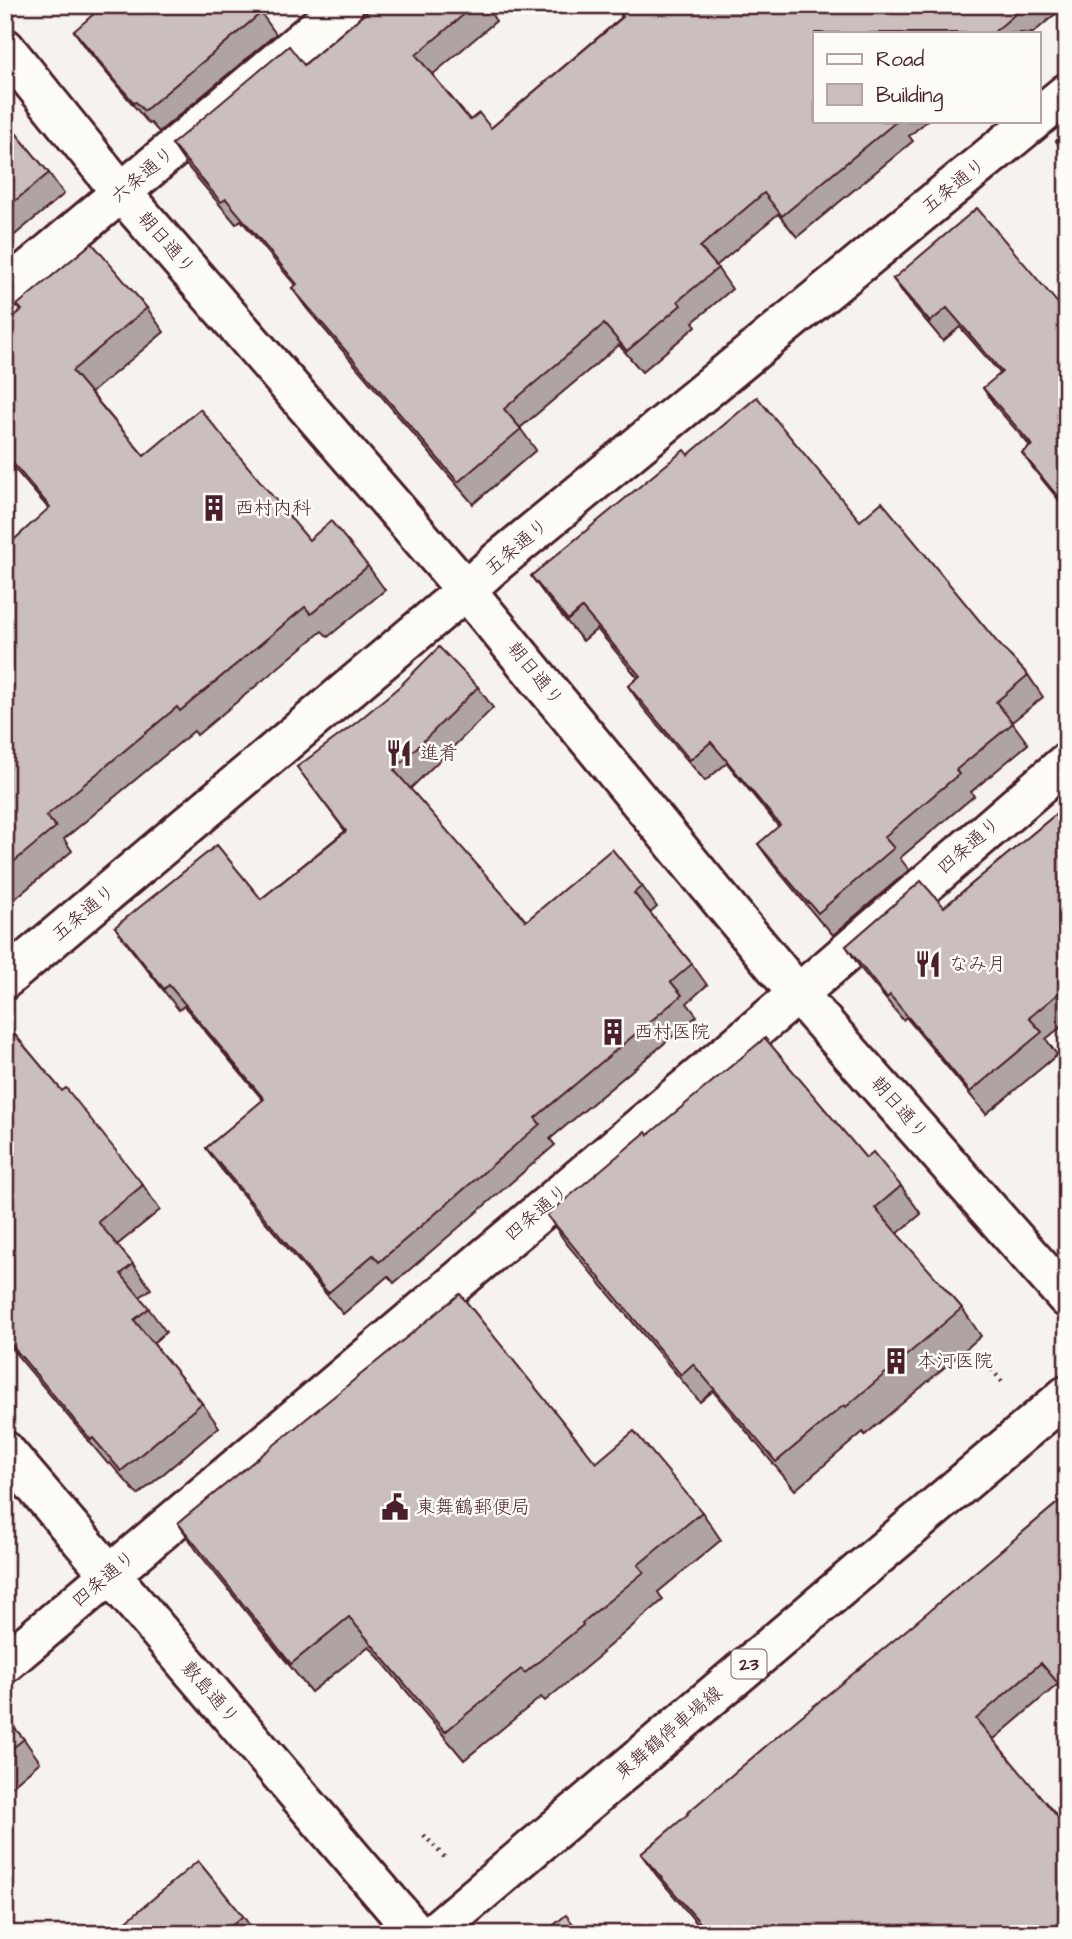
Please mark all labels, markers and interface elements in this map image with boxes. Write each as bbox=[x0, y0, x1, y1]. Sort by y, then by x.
legend bbox=[813, 32, 1040, 122]
text: Road bbox=[876, 45, 924, 74]
text: Building bbox=[876, 81, 944, 112]
street label: 六条通り bbox=[105, 140, 181, 210]
street label: 五条通り bbox=[916, 152, 992, 220]
street label: 朝日通り bbox=[131, 205, 201, 281]
building icon: 西村内科 bbox=[199, 493, 229, 523]
place label: 西村内科 bbox=[235, 495, 311, 522]
street label: 五条通り bbox=[479, 512, 555, 582]
street label: 朝日通り bbox=[501, 636, 569, 712]
restaurant icon: 進肴 bbox=[384, 738, 414, 768]
place label: 進肴 bbox=[420, 740, 458, 767]
street label: 四条通り bbox=[931, 811, 1007, 881]
street label: 五条通り bbox=[46, 878, 122, 948]
restaurant icon: なみ月 bbox=[913, 949, 943, 979]
place label: なみ月 bbox=[949, 951, 1006, 978]
building icon: 西村医院 bbox=[598, 1017, 628, 1047]
place label: 西村医院 bbox=[634, 1019, 710, 1046]
street label: 朝日通り bbox=[864, 1070, 934, 1146]
street label: 四条通り bbox=[499, 1178, 575, 1248]
building icon: 本河医院 bbox=[881, 1346, 911, 1376]
place label: 本河医院 bbox=[917, 1348, 993, 1375]
public building icon: 東舞鶴郵便局 bbox=[380, 1492, 410, 1522]
place label: 東舞鶴郵便局 bbox=[416, 1494, 530, 1521]
street label: 四条通り bbox=[66, 1544, 142, 1614]
road number: 23 bbox=[732, 1650, 766, 1679]
street label: 敷島通り bbox=[175, 1655, 245, 1731]
street label: 東舞鶴停車場線 bbox=[609, 1680, 729, 1786]

